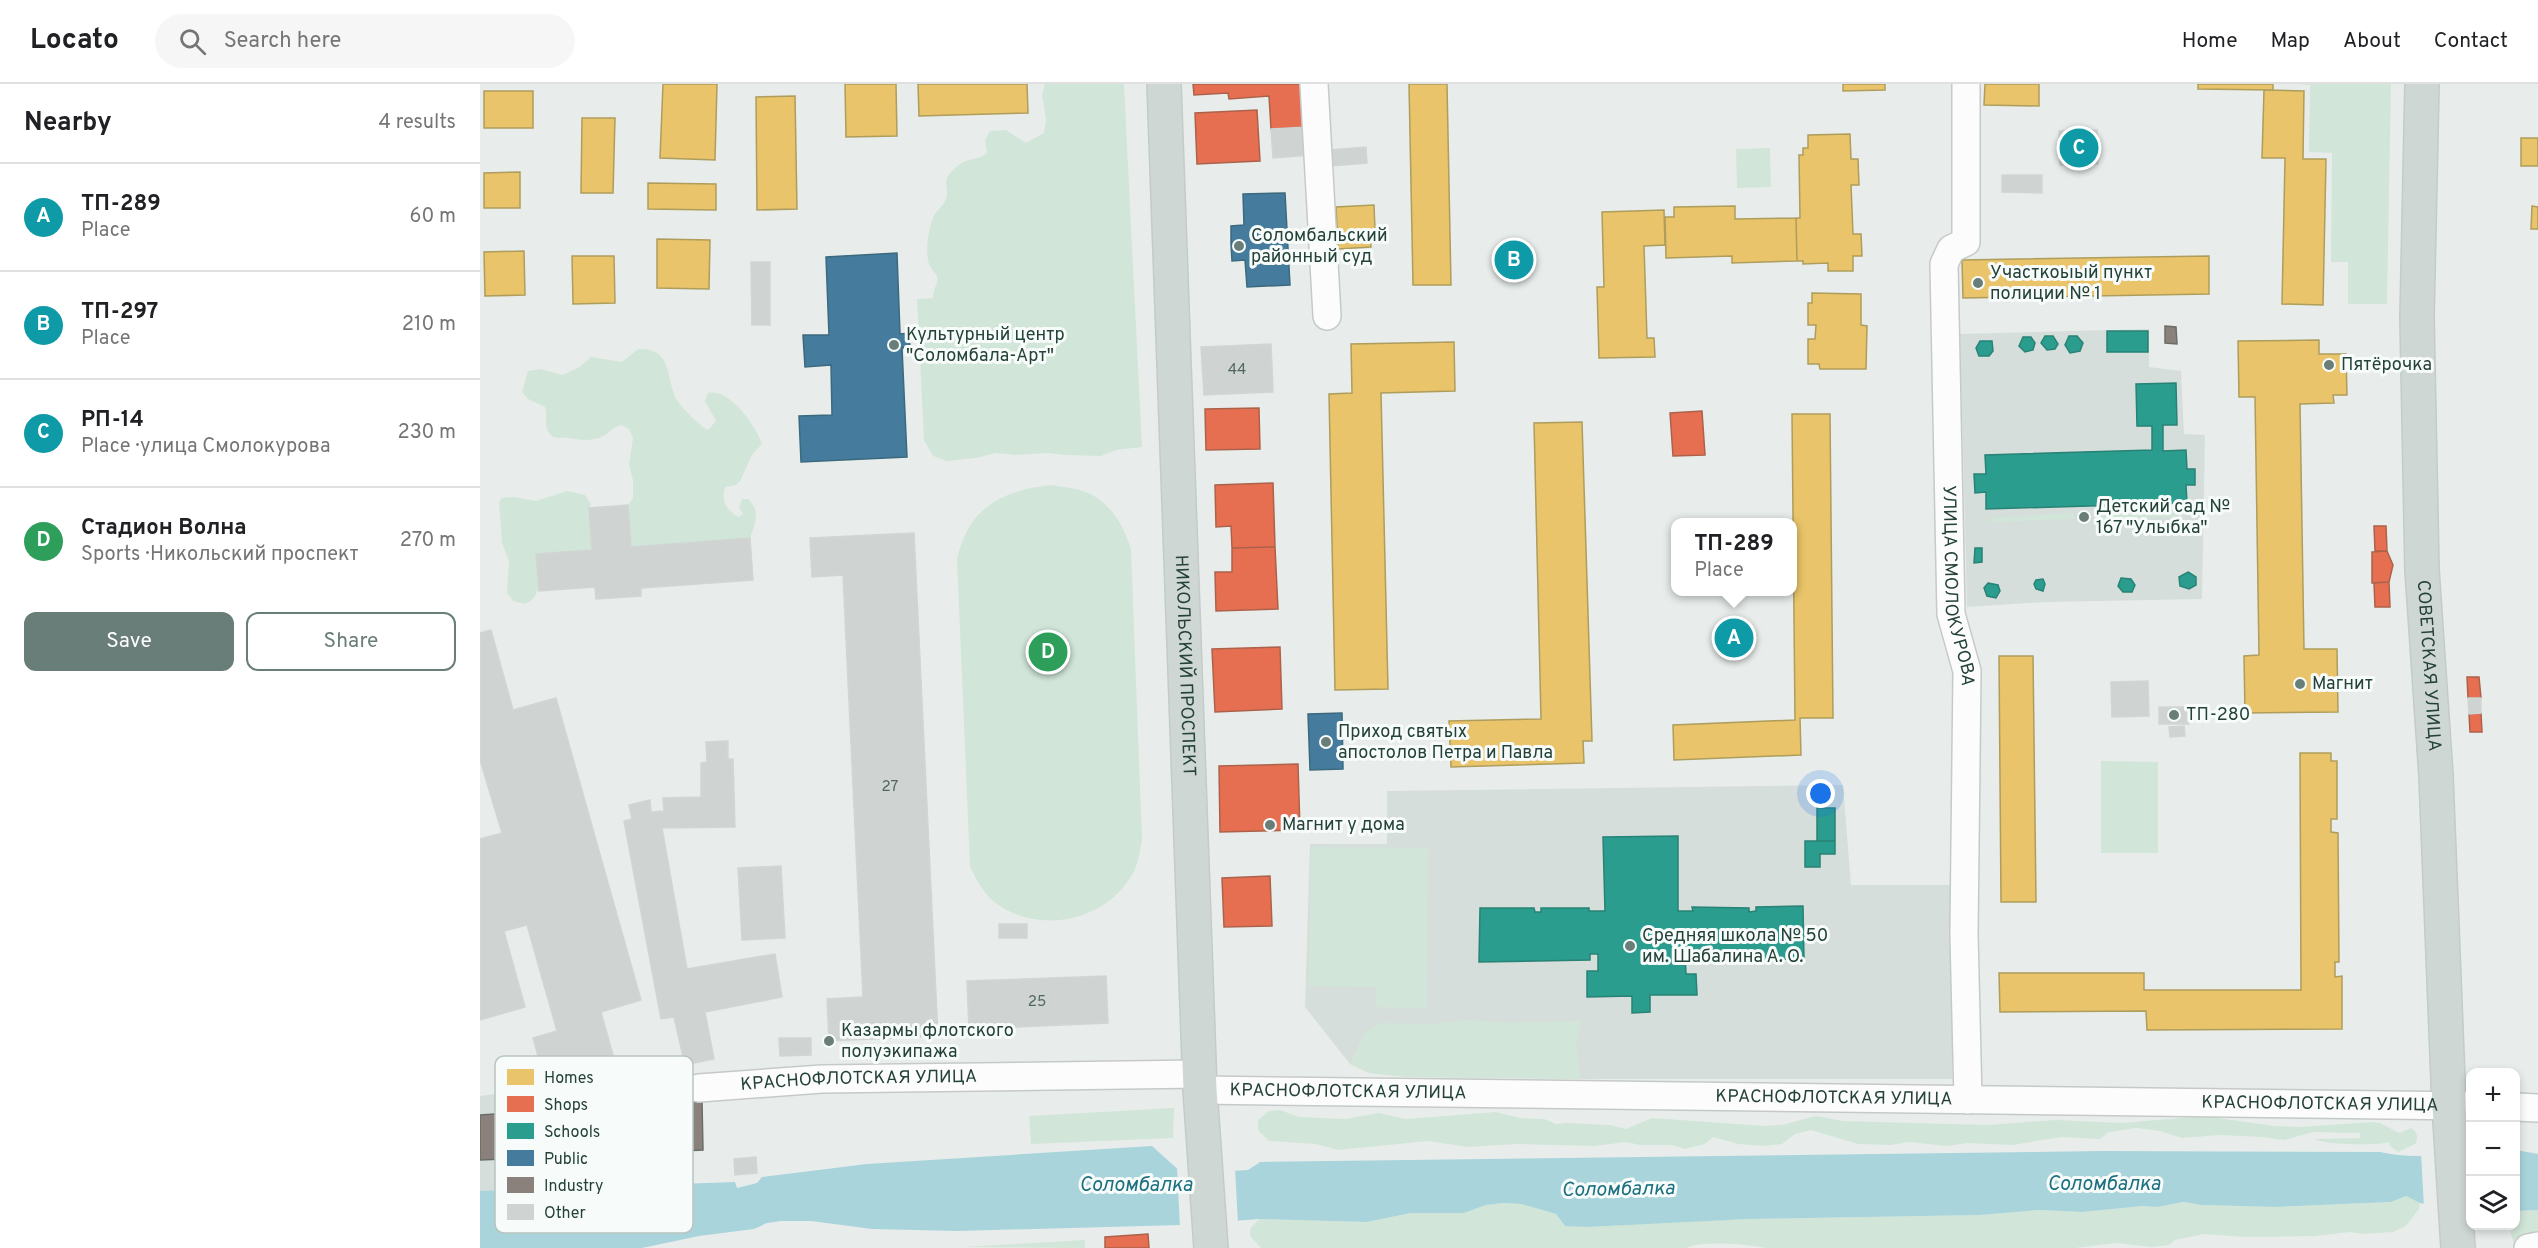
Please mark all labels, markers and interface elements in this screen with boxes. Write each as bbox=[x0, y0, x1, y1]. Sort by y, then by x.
search box bbox=[155, 14, 575, 68]
text: Locato bbox=[30, 23, 119, 59]
icon: search bbox=[176, 25, 209, 58]
text: Search here bbox=[224, 28, 341, 55]
text: Home bbox=[2182, 28, 2238, 55]
text: Map bbox=[2271, 28, 2310, 55]
text: About bbox=[2343, 28, 2401, 55]
text: Contact bbox=[2434, 28, 2508, 55]
text: Nearby bbox=[24, 107, 112, 140]
text: 4 results bbox=[379, 110, 456, 136]
pin: C bbox=[2060, 126, 2098, 170]
text: ТП-289 bbox=[81, 191, 161, 218]
text: A bbox=[36, 204, 51, 230]
text: 60 m bbox=[410, 204, 456, 230]
text: Place bbox=[81, 218, 131, 244]
place label: Соломбальский районный суд bbox=[1251, 225, 1388, 269]
pin: B bbox=[1494, 238, 1534, 282]
marker: Соломбальский районный суд bbox=[1232, 239, 1246, 253]
place label: Участкоыый пункт полиции № 1 bbox=[1990, 262, 2152, 306]
marker: Участкоыый пункт полиции № 1 bbox=[1971, 276, 1985, 290]
text: ТП-297 bbox=[81, 299, 158, 326]
text: B bbox=[37, 312, 50, 338]
text: 210 m bbox=[402, 312, 456, 338]
place label: Культурный центр "Соломбала-Арт" bbox=[906, 324, 1065, 368]
text: Place bbox=[81, 326, 131, 352]
marker: Культурный центр "Соломбала-Арт" bbox=[887, 338, 901, 352]
place label: Пятёрочка bbox=[2341, 354, 2432, 377]
marker: Пятёрочка bbox=[2322, 358, 2336, 372]
house number: 44 bbox=[1228, 361, 1246, 380]
text: РП-14 bbox=[81, 407, 144, 434]
text: C bbox=[37, 420, 50, 446]
text: 230 m bbox=[397, 420, 456, 446]
text: Place · улица Смолокурова bbox=[81, 434, 330, 460]
street label: УЛИЦА СМОЛОКУРОВА bbox=[1937, 485, 1979, 686]
place label: Детский сад № 167 "Улыбка" bbox=[2096, 496, 2230, 540]
marker: Детский сад № 167 "Улыбка" bbox=[2077, 510, 2091, 524]
text: Стадион Волна bbox=[81, 515, 247, 542]
popup bbox=[1671, 518, 1797, 596]
text: D bbox=[36, 528, 51, 554]
text: 270 m bbox=[400, 528, 456, 554]
text: ТП-289 bbox=[1694, 531, 1774, 558]
text: Sports · Никольский проспект bbox=[81, 542, 358, 568]
street label: НИКОЛЬСКИЙ ПРОСПЕКТ bbox=[1169, 554, 1200, 777]
text: Place bbox=[1694, 558, 1744, 584]
street label: СОВЕТСКАЯ УЛИЦА bbox=[2411, 579, 2446, 752]
button: Save bbox=[24, 612, 234, 671]
button: Share bbox=[246, 612, 456, 671]
pin: A bbox=[1714, 616, 1754, 660]
pin: D bbox=[1028, 630, 1068, 674]
place label: Магнит bbox=[2312, 673, 2373, 696]
marker: Магнит bbox=[2293, 677, 2307, 691]
place label: ТП-280 bbox=[2186, 704, 2250, 727]
marker: ТП-280 bbox=[2167, 708, 2181, 722]
place label: Приход святых апостолов Петра и Павла bbox=[1338, 721, 1553, 765]
marker: Приход святых апостолов Петра и Павла bbox=[1319, 735, 1333, 749]
house number: 27 bbox=[882, 778, 899, 797]
your location bbox=[1806, 779, 1835, 808]
place label: Магнит у дома bbox=[1282, 814, 1405, 837]
marker: Магнит у дома bbox=[1263, 818, 1277, 832]
place label: Средняя школа № 50 им. Шабалина А. О. bbox=[1642, 925, 1828, 969]
marker: Средняя школа № 50 им. Шабалина А. О. bbox=[1623, 939, 1637, 953]
house number: 25 bbox=[1028, 993, 1046, 1012]
place label: Казармы флотского полуэкипажа bbox=[841, 1020, 1014, 1064]
marker: Казармы флотского полуэкипажа bbox=[822, 1034, 836, 1048]
legend bbox=[495, 1056, 693, 1233]
street label: КРАСНОФЛОТСКАЯ УЛИЦА bbox=[740, 1065, 977, 1096]
map controls bbox=[2466, 1068, 2520, 1230]
button: + bbox=[2466, 1068, 2520, 1122]
text: Homes bbox=[544, 1069, 594, 1089]
street label: КРАСНОФЛОТСКАЯ УЛИЦА bbox=[1229, 1079, 1467, 1105]
street label: КРАСНОФЛОТСКАЯ УЛИЦА bbox=[1715, 1085, 1953, 1111]
street label: КРАСНОФЛОТСКАЯ УЛИЦА bbox=[2201, 1091, 2439, 1117]
text: Shops bbox=[544, 1096, 588, 1116]
button: − bbox=[2466, 1122, 2520, 1176]
text: Schools bbox=[544, 1123, 600, 1143]
text: Public bbox=[544, 1150, 588, 1170]
water label: Соломбалка bbox=[2047, 1172, 2161, 1198]
water label: Соломбалка bbox=[1079, 1173, 1193, 1199]
water label: Соломбалка bbox=[1561, 1176, 1676, 1204]
button: layers bbox=[2466, 1176, 2520, 1230]
text: Industry bbox=[544, 1177, 603, 1197]
text: Other bbox=[544, 1204, 586, 1224]

